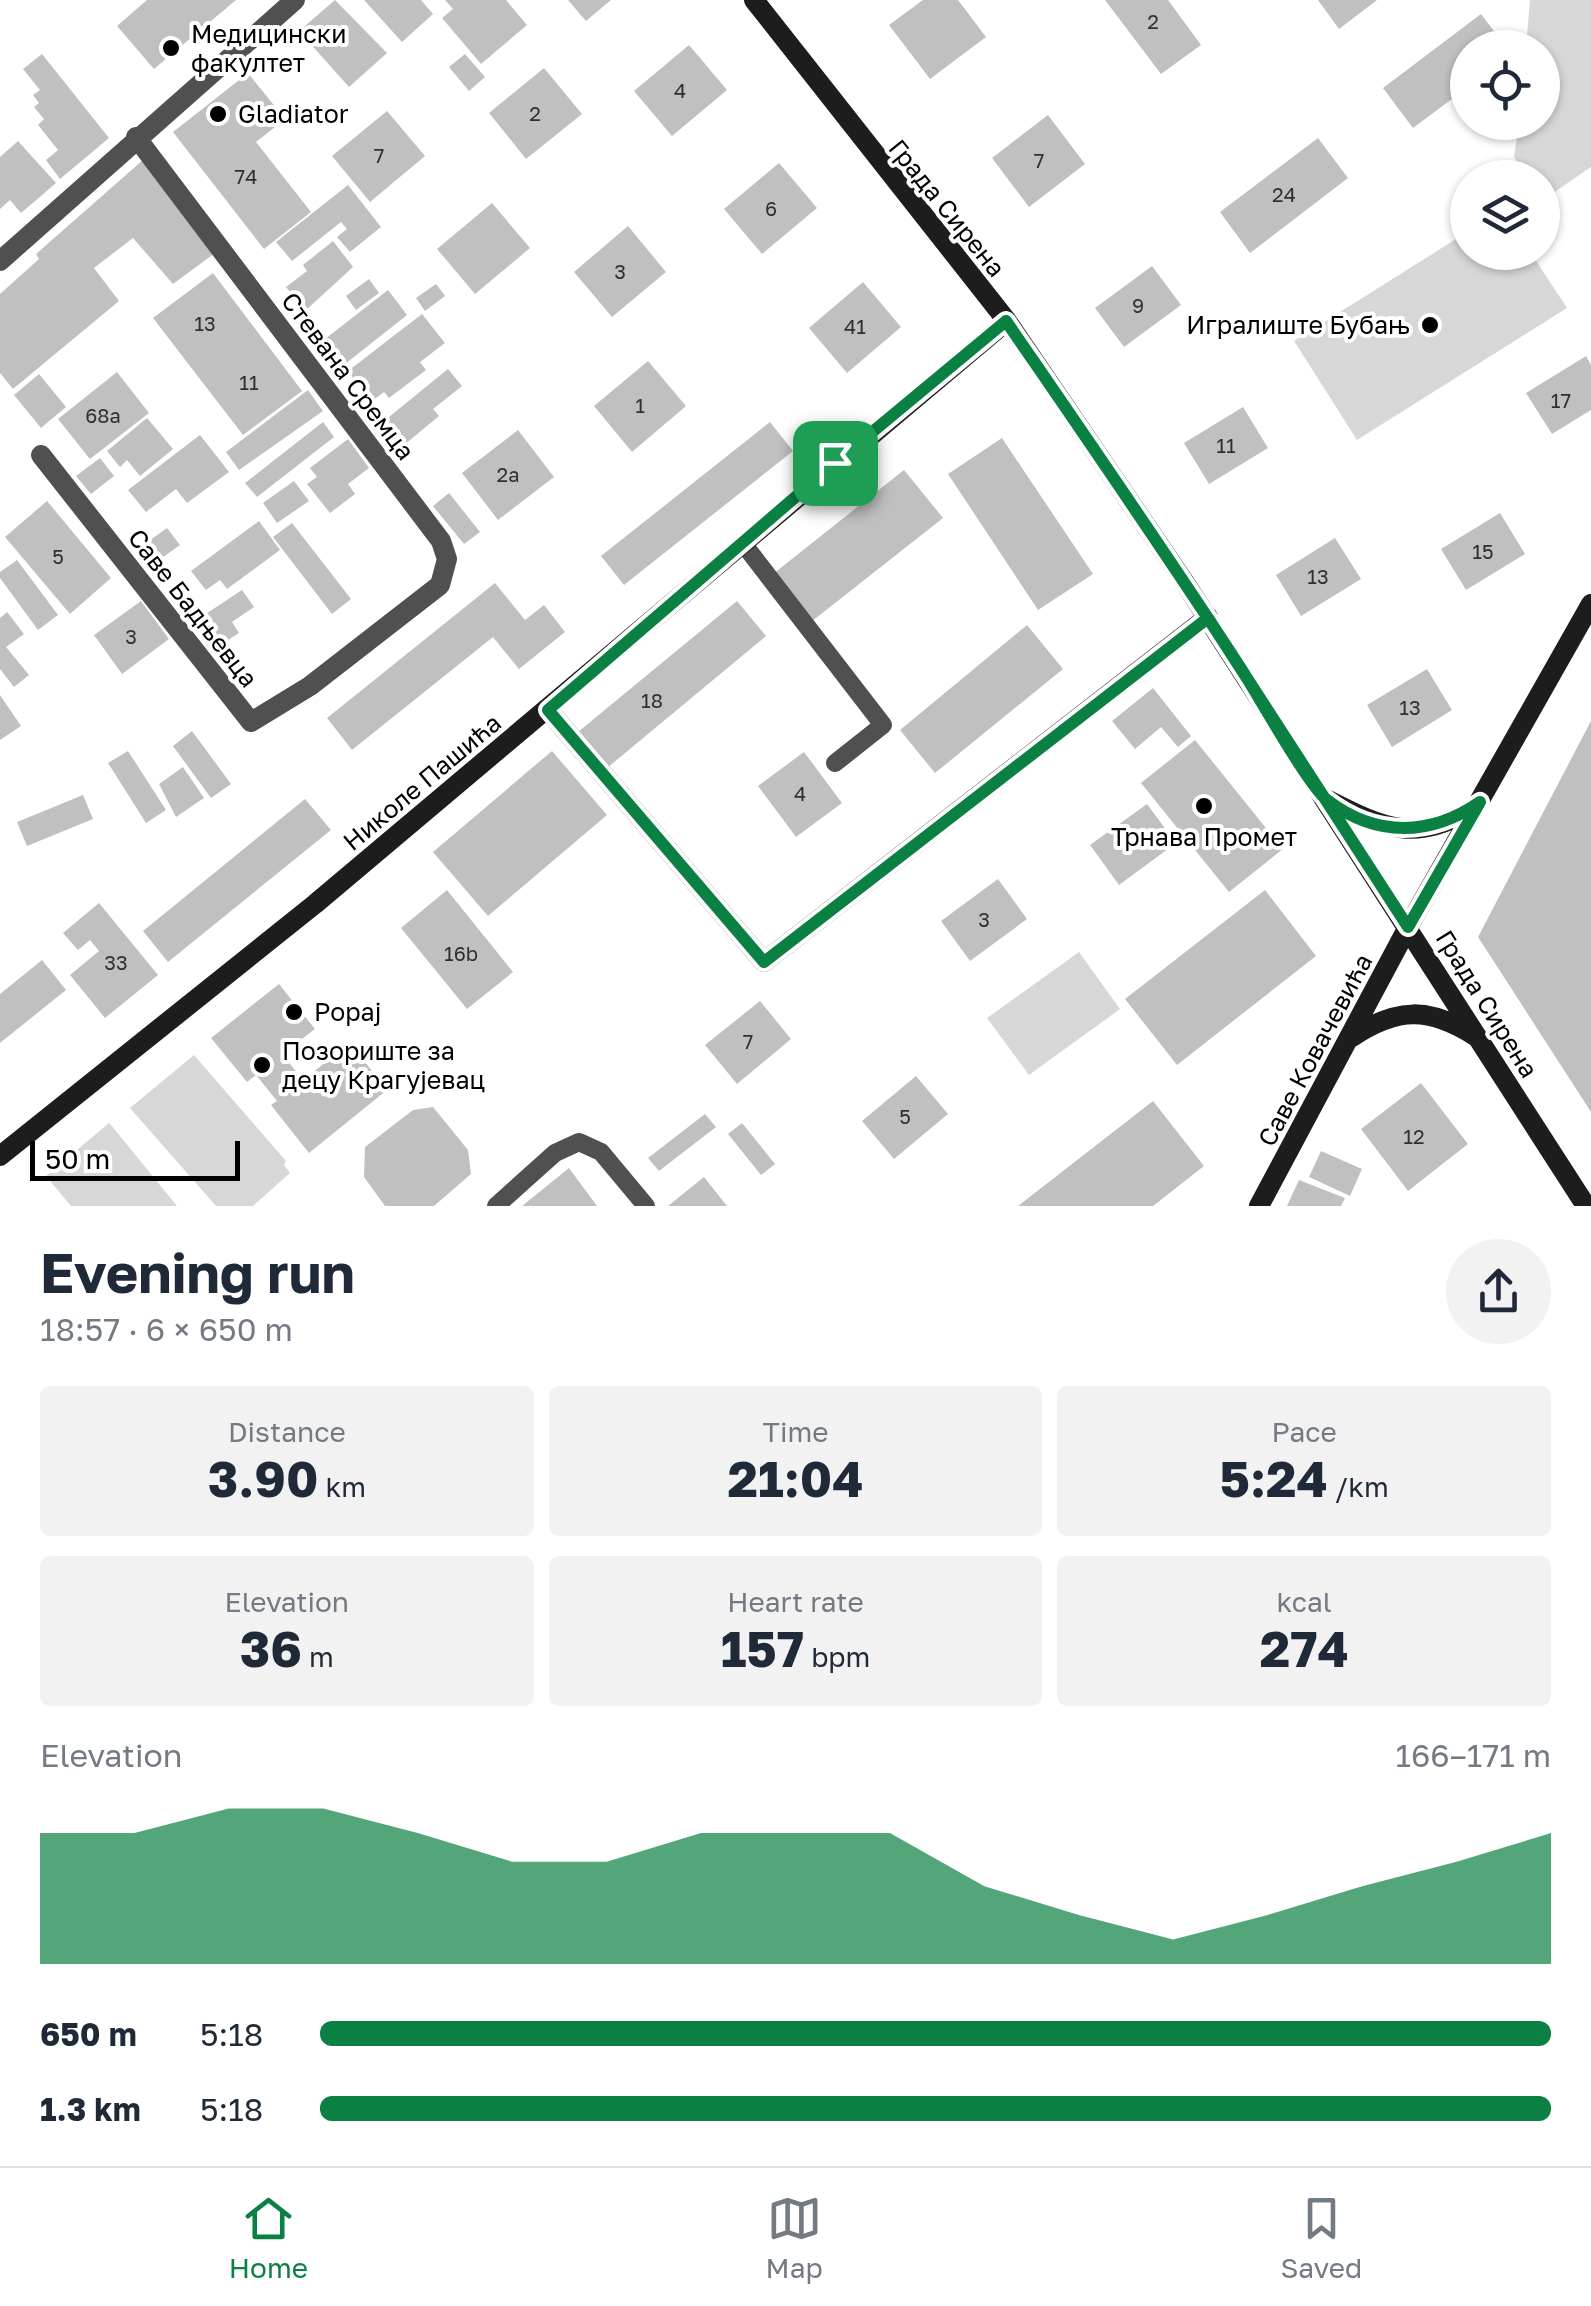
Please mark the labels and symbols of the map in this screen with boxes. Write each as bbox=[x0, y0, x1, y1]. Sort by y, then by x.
house number: 2 bbox=[1147, 9, 1159, 33]
place label: Медицински факултет bbox=[191, 18, 346, 78]
marker: Медицински факултет bbox=[160, 37, 182, 59]
house number: 4 bbox=[674, 78, 686, 102]
place label: Gladiator bbox=[238, 98, 349, 129]
house number: 2 bbox=[529, 101, 541, 125]
marker: Gladiator bbox=[207, 103, 229, 125]
street label: Града Сирена bbox=[882, 133, 1012, 283]
house number: 7 bbox=[374, 143, 384, 167]
house number: 7 bbox=[1034, 148, 1044, 172]
house number: 74 bbox=[235, 164, 257, 188]
house number: 24 bbox=[1272, 182, 1296, 206]
house number: 6 bbox=[765, 196, 777, 220]
house number: 3 bbox=[614, 259, 626, 283]
street label: Стевана Сремца bbox=[275, 286, 422, 466]
house number: 9 bbox=[1132, 293, 1144, 317]
place label: Игралиште Бубањ bbox=[1186, 309, 1410, 340]
house number: 13 bbox=[194, 311, 216, 335]
house number: 41 bbox=[844, 314, 866, 338]
marker: Игралиште Бубањ bbox=[1419, 314, 1441, 336]
house number: 11 bbox=[239, 370, 259, 394]
house number: 17 bbox=[1551, 388, 1571, 412]
house number: 1 bbox=[635, 393, 645, 417]
house number: 68a bbox=[85, 403, 121, 427]
pin bbox=[793, 421, 878, 506]
house number: 11 bbox=[1216, 433, 1236, 457]
house number: 2a bbox=[497, 462, 519, 486]
street label: Саве Бадњевца bbox=[122, 522, 265, 693]
house number: 15 bbox=[1472, 539, 1494, 563]
house number: 5 bbox=[52, 544, 64, 568]
house number: 13 bbox=[1307, 564, 1329, 588]
house number: 3 bbox=[125, 624, 137, 648]
house number: 18 bbox=[641, 688, 663, 712]
house number: 13 bbox=[1399, 695, 1421, 719]
street label: Николе Пашића bbox=[337, 707, 507, 857]
house number: 4 bbox=[794, 781, 806, 805]
marker: Трнава Промет bbox=[1193, 795, 1215, 817]
place label: Трнава Промет bbox=[1111, 821, 1297, 852]
house number: 3 bbox=[978, 907, 990, 931]
street label: Града Сирена bbox=[1430, 924, 1545, 1083]
house number: 16b bbox=[444, 941, 478, 965]
street label: Саве Ковачевића bbox=[1251, 948, 1378, 1151]
house number: 33 bbox=[104, 950, 128, 974]
place label: Popaj bbox=[314, 996, 381, 1027]
marker: Popaj bbox=[283, 1001, 305, 1023]
house number: 7 bbox=[743, 1029, 753, 1053]
place label: Позориште за децу Крагујевац bbox=[282, 1035, 485, 1095]
marker: Позориште за децу Крагујевац bbox=[251, 1054, 273, 1076]
house number: 5 bbox=[899, 1104, 911, 1128]
house number: 12 bbox=[1403, 1124, 1425, 1148]
scale bar bbox=[30, 1136, 240, 1180]

